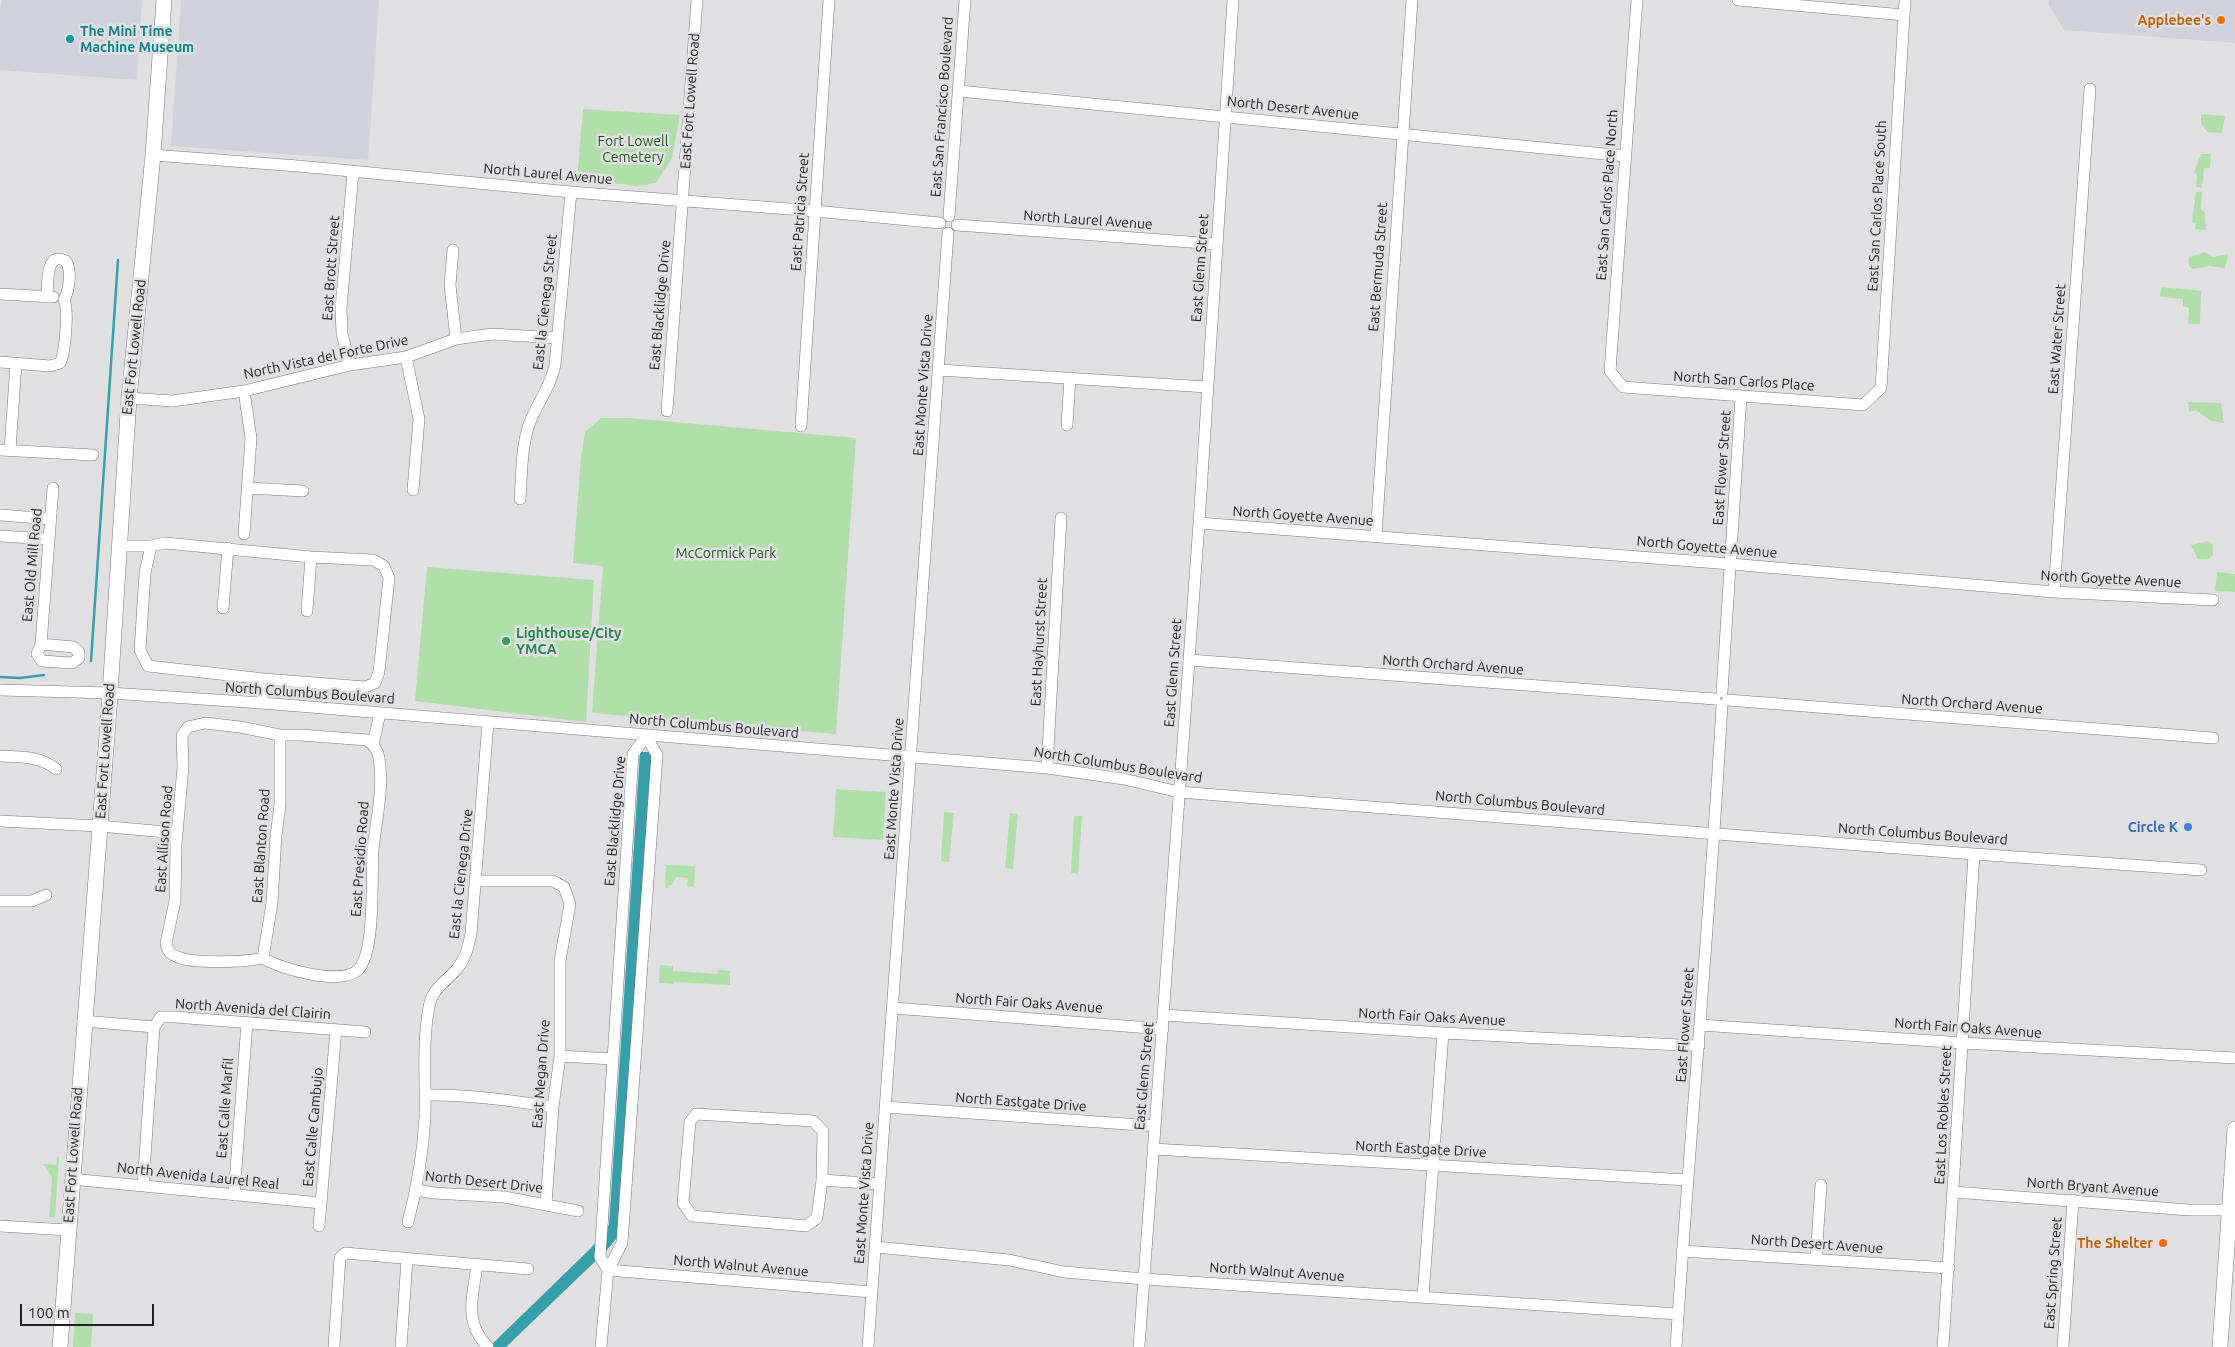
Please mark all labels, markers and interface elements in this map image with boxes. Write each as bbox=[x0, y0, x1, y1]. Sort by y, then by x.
place label: Applebee's bbox=[2138, 12, 2211, 28]
marker: Applebee's bbox=[2215, 14, 2227, 26]
street label: East San Francisco Boulevard bbox=[927, 16, 957, 198]
place label: The Mini Time Machine Museum bbox=[80, 23, 194, 56]
marker: The Mini Time Machine Museum bbox=[64, 33, 76, 45]
street label: East Fort Lowell Road bbox=[677, 33, 703, 169]
street label: North Desert Avenue bbox=[1226, 93, 1360, 123]
street label: East San Carlos Place North bbox=[1593, 109, 1621, 281]
street label: East San Carlos Place South bbox=[1864, 120, 1890, 292]
park label: Fort Lowell Cemetery bbox=[598, 133, 668, 166]
street label: East Patricia Street bbox=[787, 152, 813, 272]
street label: North Laurel Avenue bbox=[483, 160, 613, 188]
street label: East Bermuda Street bbox=[1365, 202, 1391, 332]
street label: North Laurel Avenue bbox=[1023, 207, 1153, 233]
street label: East Glenn Street bbox=[1188, 213, 1212, 323]
street label: East Brott Street bbox=[319, 215, 343, 321]
street label: East la Cienega Street bbox=[529, 233, 561, 371]
street label: East Blacklidge Drive bbox=[646, 239, 674, 371]
street label: East Fort Lowell Road bbox=[119, 278, 149, 416]
street label: East Water Street bbox=[2045, 283, 2069, 395]
street label: East Monte Vista Drive bbox=[910, 313, 936, 457]
street label: North Vista del Forte Drive bbox=[242, 331, 410, 383]
street label: North San Carlos Place bbox=[1673, 368, 1815, 394]
street label: East Flower Street bbox=[1710, 410, 1734, 526]
street label: North Goyette Avenue bbox=[1232, 503, 1374, 529]
street label: East Old Mill Road bbox=[19, 507, 45, 623]
street label: North Goyette Avenue bbox=[1636, 532, 1778, 562]
park label: McCormick Park bbox=[676, 545, 776, 561]
street label: North Goyette Avenue bbox=[2040, 567, 2182, 591]
street label: East Hayhurst Street bbox=[1027, 577, 1051, 707]
street label: East Glenn Street bbox=[1161, 618, 1185, 728]
place label: Lighthouse/City YMCA bbox=[516, 625, 622, 658]
marker: Lighthouse/City YMCA bbox=[500, 635, 512, 647]
street label: North Orchard Avenue bbox=[1382, 652, 1524, 678]
street label: North Columbus Boulevard bbox=[225, 679, 395, 707]
street label: East Fort Lowell Road bbox=[92, 683, 118, 819]
street label: North Orchard Avenue bbox=[1901, 691, 2043, 717]
street label: North Columbus Boulevard bbox=[629, 710, 799, 742]
street label: East Monte Vista Drive bbox=[881, 717, 907, 861]
street label: North Columbus Boulevard bbox=[1033, 743, 1203, 787]
street label: East Blacklidge Drive bbox=[601, 755, 629, 887]
street label: East Allison Road bbox=[152, 785, 176, 893]
street label: North Columbus Boulevard bbox=[1435, 787, 1605, 819]
street label: East Blanton Road bbox=[249, 788, 273, 904]
street label: East Presidio Road bbox=[348, 801, 372, 917]
street label: East la Cienega Drive bbox=[446, 808, 476, 940]
place label: Circle K bbox=[2128, 819, 2178, 835]
street label: North Columbus Boulevard bbox=[1838, 820, 2008, 848]
marker: Circle K bbox=[2182, 821, 2194, 833]
street label: East Flower Street bbox=[1673, 967, 1697, 1083]
street label: North Fair Oaks Avenue bbox=[955, 989, 1103, 1017]
street label: North Avenida del Clairin bbox=[175, 995, 331, 1023]
street label: North Fair Oaks Avenue bbox=[1358, 1005, 1506, 1029]
street label: North Fair Oaks Avenue bbox=[1894, 1014, 2042, 1042]
street label: East Megan Drive bbox=[529, 1019, 553, 1129]
street label: East Glenn Street bbox=[1131, 1021, 1157, 1131]
street label: East Los Robles Street bbox=[1931, 1045, 1955, 1185]
street label: East Calle Marfil bbox=[213, 1057, 237, 1159]
street label: East Calle Cambujo bbox=[299, 1067, 327, 1187]
street label: East Fort Lowell Road bbox=[60, 1087, 86, 1223]
street label: North Eastgate Drive bbox=[955, 1089, 1087, 1115]
street label: East Monte Vista Drive bbox=[851, 1121, 877, 1265]
street label: North Eastgate Drive bbox=[1355, 1137, 1487, 1161]
street label: North Avenida Laurel Real bbox=[116, 1159, 280, 1193]
street label: North Desert Drive bbox=[424, 1167, 544, 1197]
street label: North Bryant Avenue bbox=[2026, 1174, 2160, 1200]
street label: East Spring Street bbox=[2041, 1216, 2065, 1330]
street label: North Desert Avenue bbox=[1750, 1231, 1884, 1257]
place label: The Shelter bbox=[2077, 1235, 2153, 1251]
marker: The Shelter bbox=[2157, 1237, 2169, 1249]
street label: North Walnut Avenue bbox=[673, 1252, 809, 1280]
street label: North Walnut Avenue bbox=[1209, 1259, 1345, 1285]
scale bar bbox=[22, 1294, 156, 1326]
text: 100 m bbox=[28, 1304, 70, 1321]

